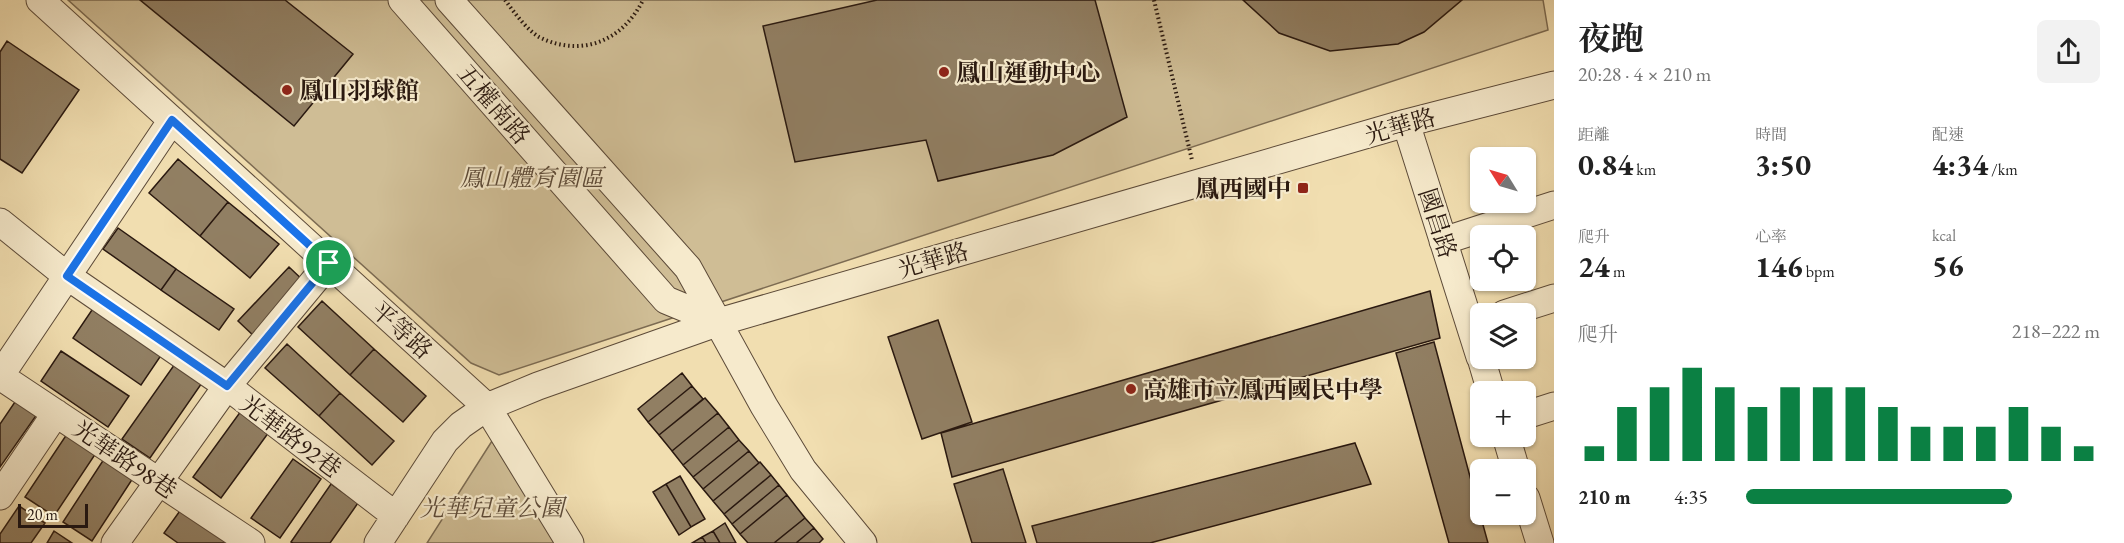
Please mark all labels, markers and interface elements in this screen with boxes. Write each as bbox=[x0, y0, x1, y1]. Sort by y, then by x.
text: 夜跑 bbox=[1578, 17, 1644, 60]
button: share bbox=[2037, 20, 2100, 83]
place label: 鳳山運動中心 bbox=[956, 57, 1100, 88]
street label: 五權南路 bbox=[451, 58, 537, 150]
text: 20:28 · 4 × 210 m bbox=[1578, 61, 1711, 87]
marker: 鳳山運動中心 bbox=[937, 65, 951, 79]
place label: 鳳山羽球館 bbox=[299, 75, 419, 106]
marker: 鳳山羽球館 bbox=[280, 83, 294, 97]
street label: 光華路 bbox=[1361, 101, 1439, 151]
text: 距離 bbox=[1578, 124, 1610, 145]
text: 時間 bbox=[1755, 124, 1787, 145]
text: 配速 bbox=[1932, 124, 1964, 145]
text: 0.84 bbox=[1578, 145, 1633, 184]
text: 3:50 bbox=[1755, 145, 1811, 184]
text: 4:34 bbox=[1932, 145, 1988, 184]
north arrow bbox=[1470, 147, 1536, 213]
map controls bbox=[1470, 147, 1536, 525]
text: km bbox=[1633, 159, 1656, 180]
text: /km bbox=[1988, 159, 2018, 180]
park label: 鳳山體育園區 bbox=[460, 162, 607, 193]
place label: 鳳西國中 bbox=[1195, 173, 1291, 204]
marker: 鳳西國中 bbox=[1296, 181, 1310, 195]
street label: 國昌路 bbox=[1412, 184, 1464, 262]
button: locate bbox=[1470, 225, 1536, 291]
text: kcal bbox=[1932, 225, 1956, 246]
text: 爬升 bbox=[1578, 226, 1610, 247]
text: 心率 bbox=[1755, 226, 1787, 247]
street label: 光華路 bbox=[894, 235, 972, 285]
pin bbox=[303, 237, 354, 288]
icon: arrive bbox=[312, 246, 345, 279]
text: 56 bbox=[1932, 246, 1964, 285]
text: 24 bbox=[1578, 247, 1610, 286]
text: 146 bbox=[1755, 247, 1803, 286]
text: m bbox=[1610, 261, 1625, 282]
text: bpm bbox=[1803, 261, 1835, 282]
street label: 平等路 bbox=[365, 294, 439, 366]
button: layers bbox=[1470, 303, 1536, 369]
text: 218–222 m bbox=[2012, 318, 2100, 344]
text: 爬升 bbox=[1578, 321, 1618, 347]
place label: 高雄市立鳳西國民中學 bbox=[1143, 374, 1383, 405]
button: + bbox=[1470, 381, 1536, 447]
marker: 高雄市立鳳西國民中學 bbox=[1124, 382, 1138, 396]
street label: 光華路92巷 bbox=[234, 388, 348, 484]
street label: 光華路98巷 bbox=[67, 413, 183, 505]
button: − bbox=[1470, 459, 1536, 525]
text: 210 m bbox=[1578, 484, 1631, 510]
text: 4:35 bbox=[1674, 484, 1708, 510]
park label: 光華兒童公園 bbox=[420, 492, 568, 523]
scale bar bbox=[18, 501, 88, 528]
text: 20 m bbox=[27, 504, 58, 525]

